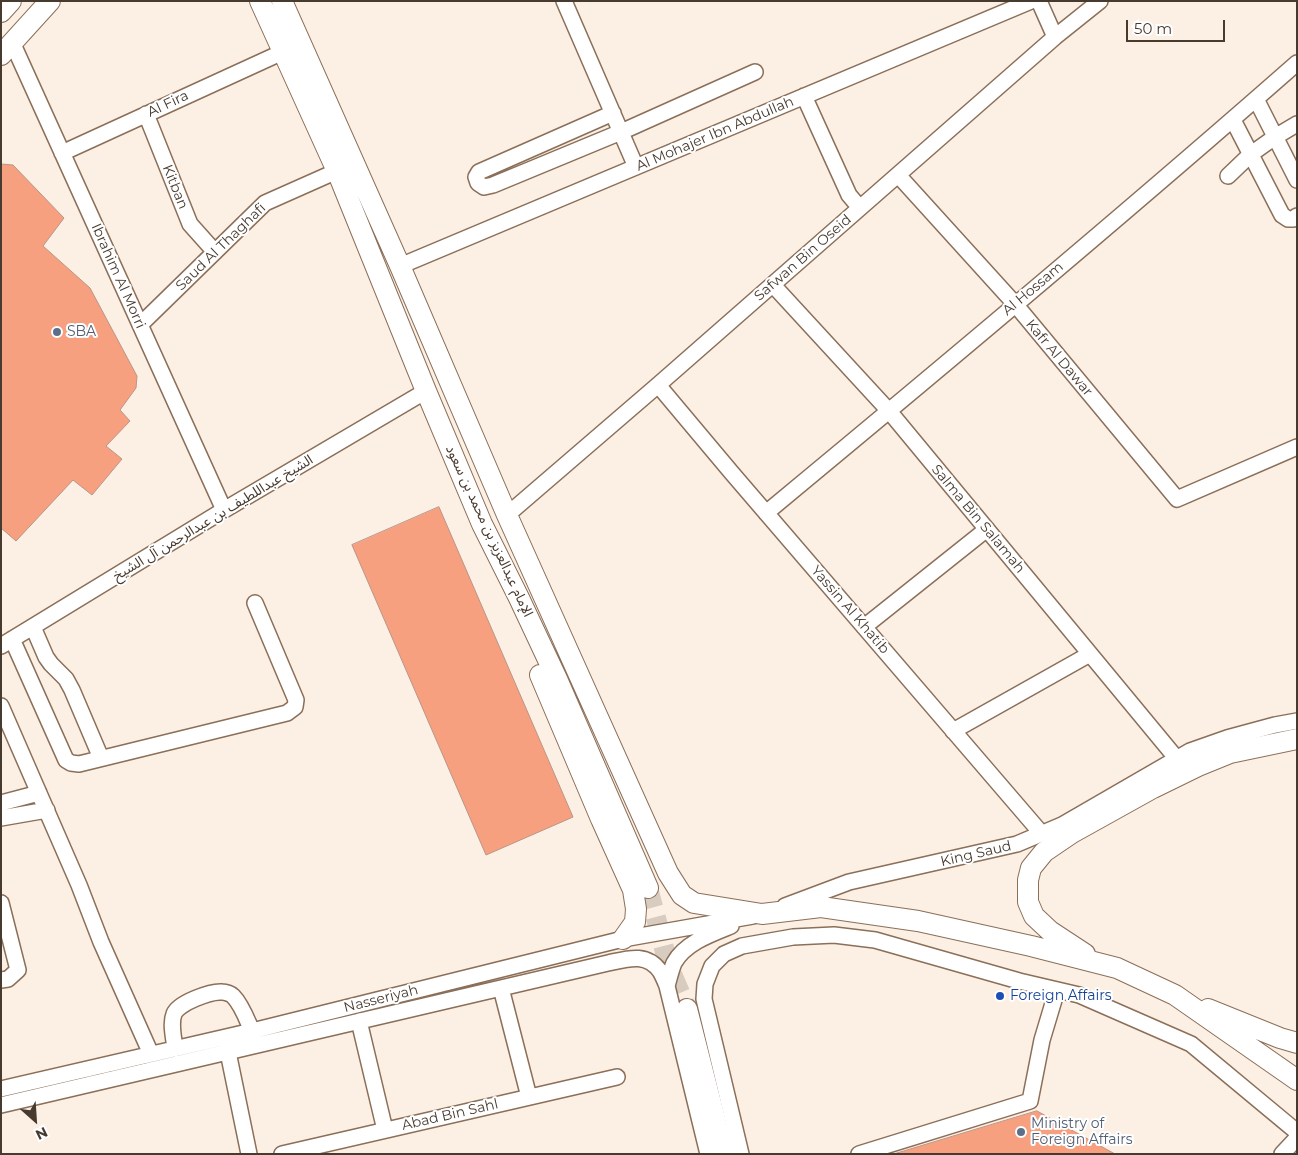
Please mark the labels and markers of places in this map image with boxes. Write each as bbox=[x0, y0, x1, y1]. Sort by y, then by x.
place label: SBA bbox=[67, 324, 96, 340]
marker: SBA bbox=[51, 326, 63, 338]
place label: Foreign Affairs bbox=[1010, 988, 1112, 1004]
marker: Foreign Affairs bbox=[994, 990, 1006, 1002]
place label: Ministry of Foreign Affairs bbox=[1031, 1116, 1133, 1148]
marker: Ministry of Foreign Affairs bbox=[1015, 1126, 1027, 1138]

